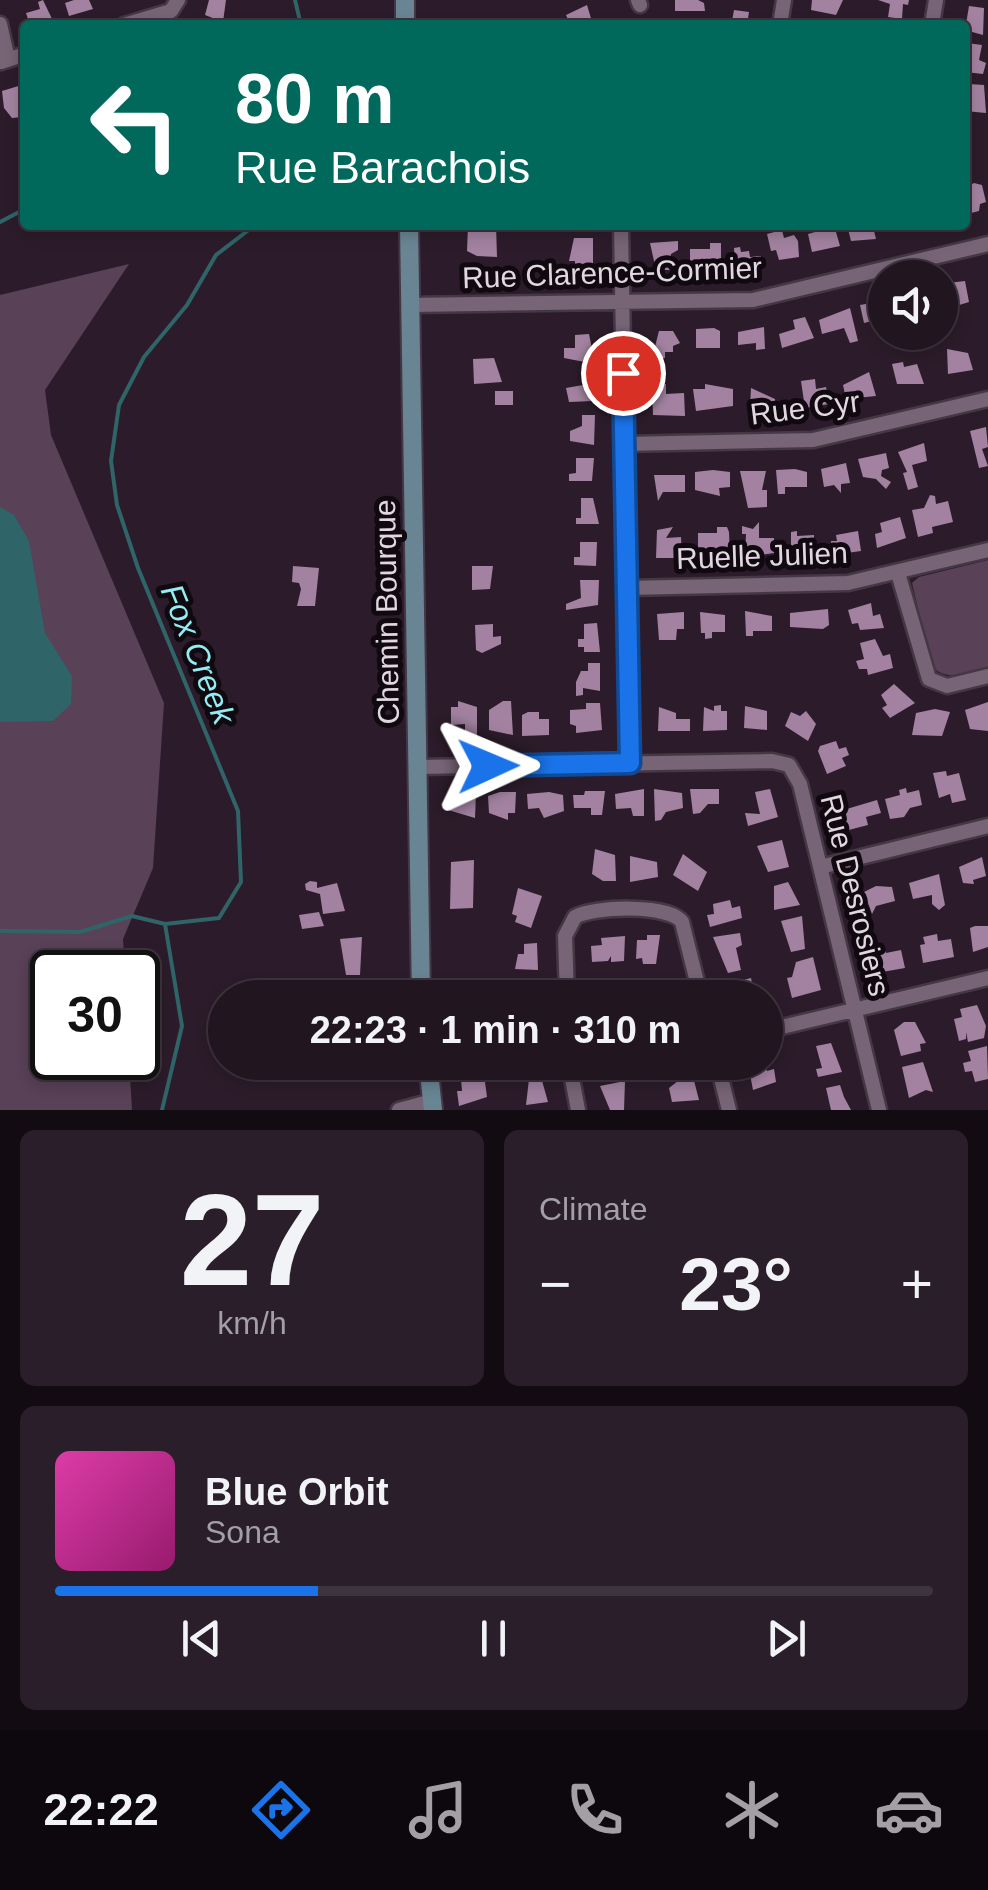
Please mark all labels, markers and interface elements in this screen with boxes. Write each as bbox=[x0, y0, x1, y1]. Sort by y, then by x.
icon: left bbox=[70, 60, 200, 190]
text: 80 m bbox=[235, 60, 395, 138]
text: Rue Barachois bbox=[235, 142, 530, 193]
street label: Rue Clarence-Cormier bbox=[461, 251, 763, 294]
map controls bbox=[868, 260, 958, 350]
button: sound bbox=[868, 260, 958, 350]
pin bbox=[581, 331, 666, 416]
icon: arrive bbox=[596, 346, 651, 401]
street label: Rue Cyr bbox=[748, 384, 862, 431]
street label: Chemin Bourque bbox=[368, 499, 405, 725]
street label: Ruelle Julien bbox=[676, 536, 848, 575]
water label: Fox Creek bbox=[154, 579, 243, 731]
position arrow bbox=[436, 714, 540, 818]
street label: Rue Desrosiers bbox=[814, 791, 897, 999]
speed limit sign: 30 bbox=[30, 950, 160, 1080]
text: 22:23 · 1 min · 310 m bbox=[310, 1009, 681, 1051]
text: 27 bbox=[180, 1167, 324, 1313]
text: Climate bbox=[539, 1191, 647, 1227]
text: 23° bbox=[679, 1242, 793, 1326]
text: − bbox=[539, 1253, 571, 1315]
text: + bbox=[901, 1253, 933, 1315]
text: km/h bbox=[217, 1305, 287, 1341]
text: Blue Orbit bbox=[205, 1471, 389, 1513]
text: Sona bbox=[205, 1514, 280, 1550]
icon: previous bbox=[174, 1611, 229, 1666]
icon: pause bbox=[466, 1611, 521, 1666]
icon: next bbox=[759, 1611, 814, 1666]
icon: directions bbox=[246, 1775, 316, 1845]
icon: music bbox=[403, 1775, 473, 1845]
icon: phone bbox=[560, 1775, 630, 1845]
icon: climate bbox=[717, 1775, 787, 1845]
icon: car bbox=[874, 1775, 944, 1845]
text: 22:22 bbox=[44, 1784, 159, 1835]

